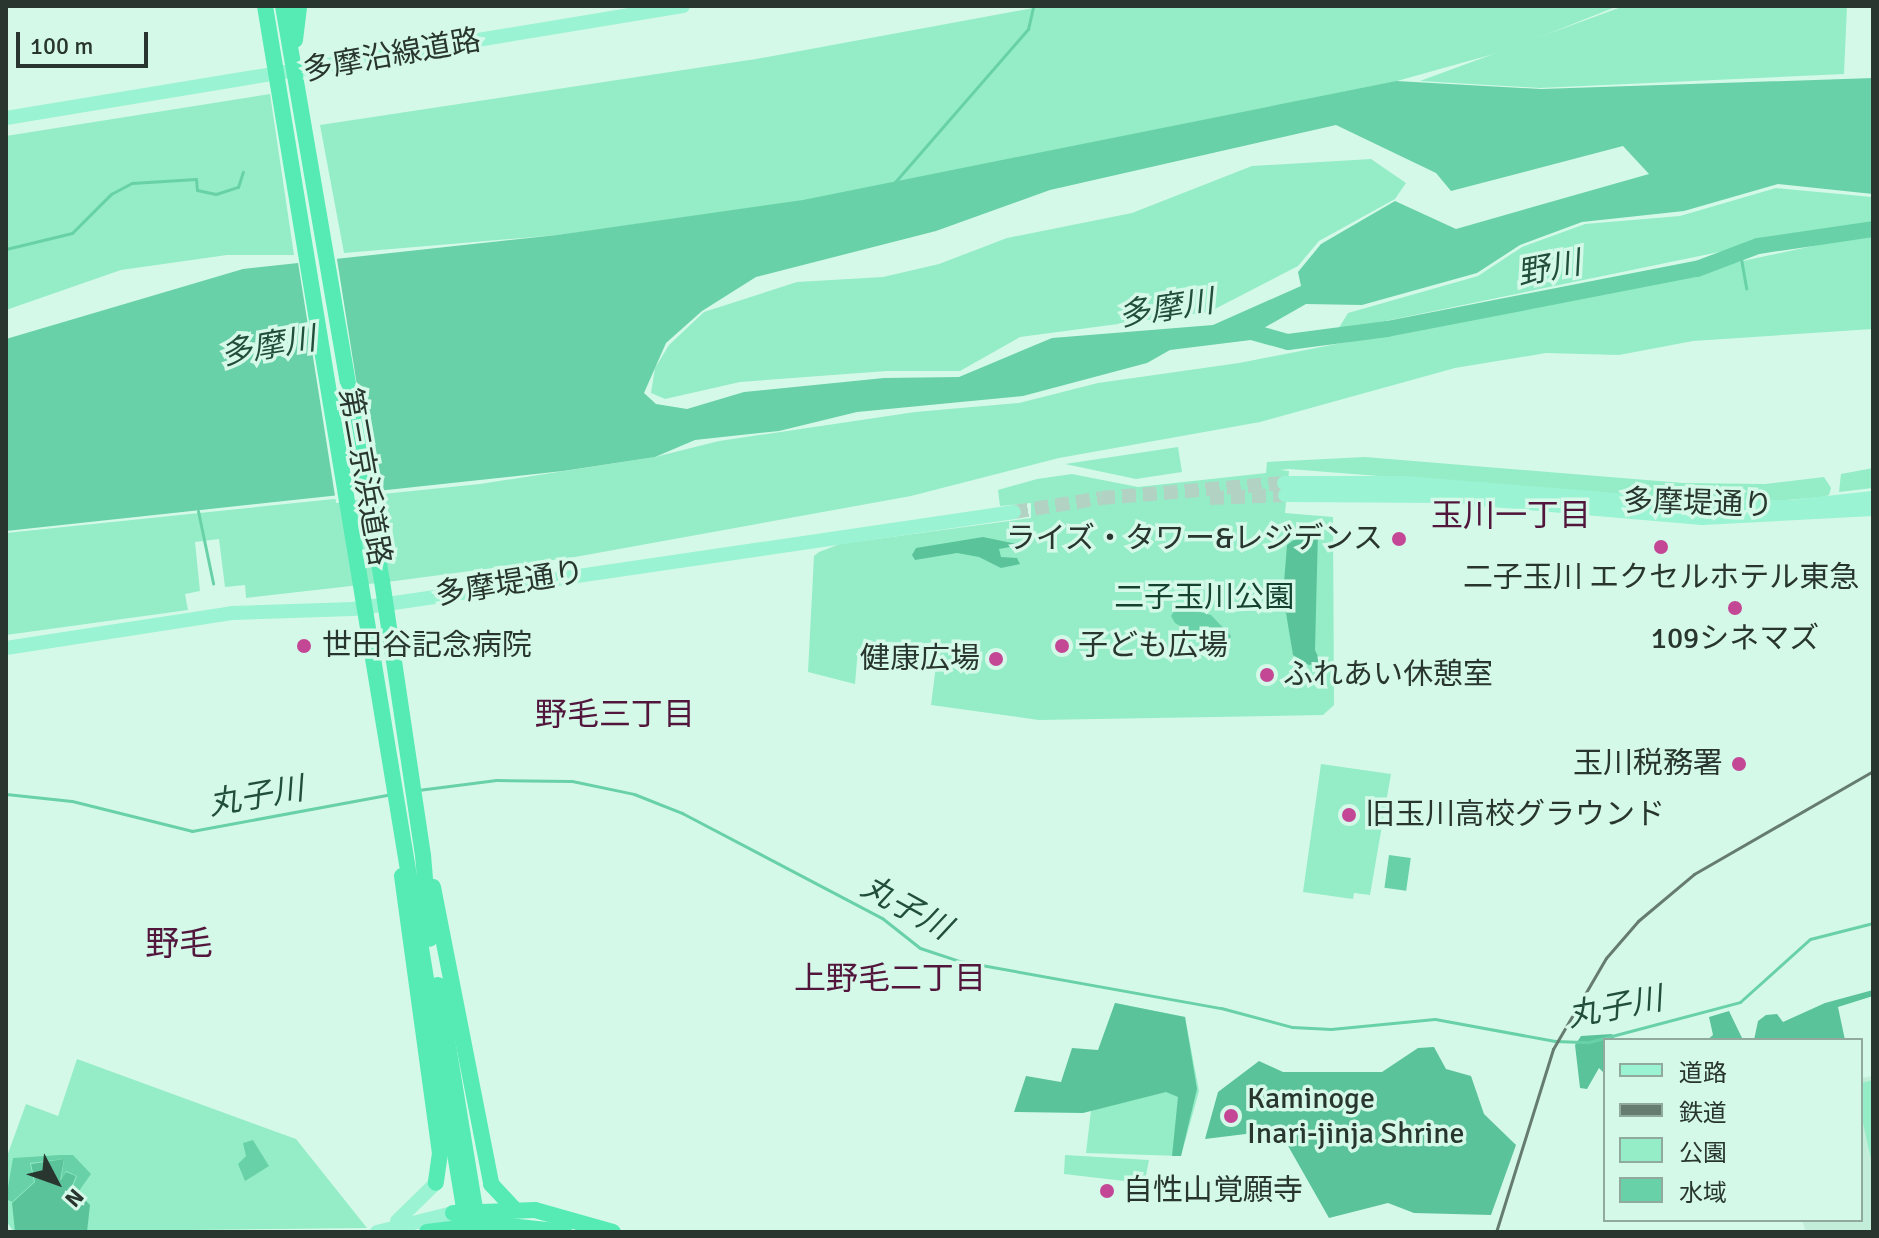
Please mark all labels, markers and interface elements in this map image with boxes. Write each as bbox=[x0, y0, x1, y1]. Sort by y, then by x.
scale bar bbox=[20, 16, 152, 66]
street label: 多摩沿線道路 bbox=[300, 23, 484, 89]
text: 100 m bbox=[30, 31, 93, 61]
water label: 野川 bbox=[1514, 244, 1584, 294]
water label: 多摩川 bbox=[1116, 283, 1216, 335]
water label: 多摩川 bbox=[217, 320, 319, 374]
street label: 第三京浜道路 bbox=[331, 385, 397, 569]
street label: 多摩堤通り bbox=[1622, 483, 1774, 525]
district label: 玉川一丁目 bbox=[1431, 497, 1591, 535]
place label: ライズ・タワー&レジデンス bbox=[1004, 521, 1383, 557]
marker: ライズ・タワー&レジデンス bbox=[1390, 530, 1408, 548]
marker: 二子玉川 エクセルホテル東急 bbox=[1652, 538, 1670, 556]
street label: 多摩堤通り bbox=[433, 554, 587, 614]
place label: 二子玉川 エクセルホテル東急 bbox=[1463, 560, 1859, 596]
park label: 二子玉川公園 bbox=[1114, 580, 1294, 616]
marker: 109シネマズ bbox=[1726, 599, 1744, 617]
place label: 109シネマズ bbox=[1651, 621, 1819, 657]
place label: 世田谷記念病院 bbox=[322, 628, 532, 664]
place label: 子ども広場 bbox=[1078, 628, 1228, 664]
marker: 世田谷記念病院 bbox=[293, 635, 315, 657]
marker: 子ども広場 bbox=[1053, 637, 1071, 655]
place label: 健康広場 bbox=[860, 641, 980, 677]
marker: 健康広場 bbox=[987, 650, 1005, 668]
place label: ふれあい休憩室 bbox=[1283, 657, 1493, 693]
marker: ふれあい休憩室 bbox=[1258, 666, 1276, 684]
district label: 野毛三丁目 bbox=[535, 696, 695, 734]
place label: 玉川税務署 bbox=[1573, 746, 1723, 782]
marker: 玉川税務署 bbox=[1730, 755, 1748, 773]
water label: 丸子川 bbox=[205, 770, 307, 824]
place label: 旧玉川高校グラウンド bbox=[1365, 797, 1665, 833]
marker: 旧玉川高校グラウンド bbox=[1340, 806, 1358, 824]
water label: 丸子川 bbox=[855, 868, 957, 948]
district label: 野毛 bbox=[145, 925, 213, 965]
district label: 上野毛二丁目 bbox=[794, 960, 986, 998]
water label: 丸子川 bbox=[1564, 980, 1666, 1036]
legend bbox=[1603, 1038, 1863, 1222]
text: 道路 bbox=[1679, 1058, 1727, 1088]
place label: Kaminoge Inari-jinja Shrine bbox=[1247, 1081, 1465, 1152]
text: 鉄道 bbox=[1679, 1098, 1727, 1128]
marker: Kaminoge Inari-jinja Shrine bbox=[1222, 1107, 1240, 1125]
text: 公園 bbox=[1679, 1138, 1727, 1168]
north arrow bbox=[16, 1142, 96, 1222]
place label: 自性山覚願寺 bbox=[1123, 1173, 1303, 1209]
text: 水域 bbox=[1679, 1178, 1727, 1208]
marker: 自性山覚願寺 bbox=[1098, 1182, 1116, 1200]
text: N bbox=[59, 1183, 90, 1213]

